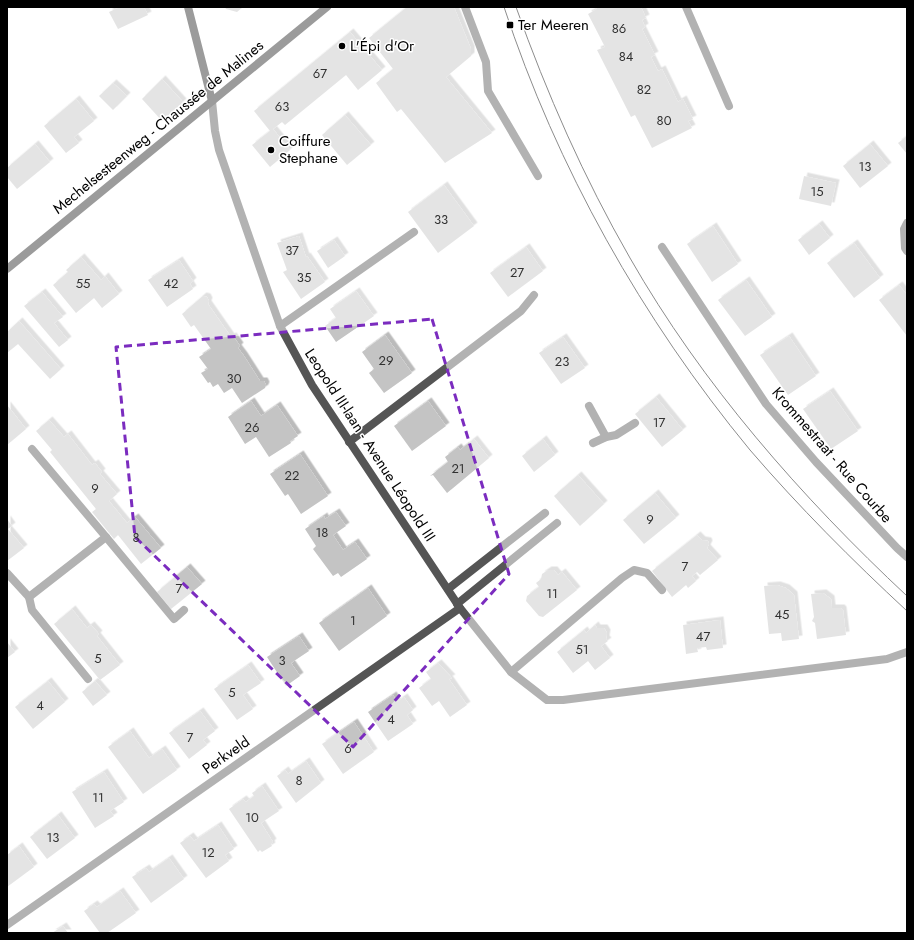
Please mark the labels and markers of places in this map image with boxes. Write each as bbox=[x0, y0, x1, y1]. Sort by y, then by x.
place label: Ter Meeren bbox=[518, 14, 589, 36]
marker: Ter Meeren bbox=[505, 20, 515, 30]
place label: L'Épi d'Or bbox=[350, 35, 415, 57]
marker: L'Épi d'Or bbox=[337, 41, 347, 51]
place label: Coiffure Stephane bbox=[279, 130, 338, 169]
marker: Coiffure Stephane bbox=[266, 145, 276, 155]

